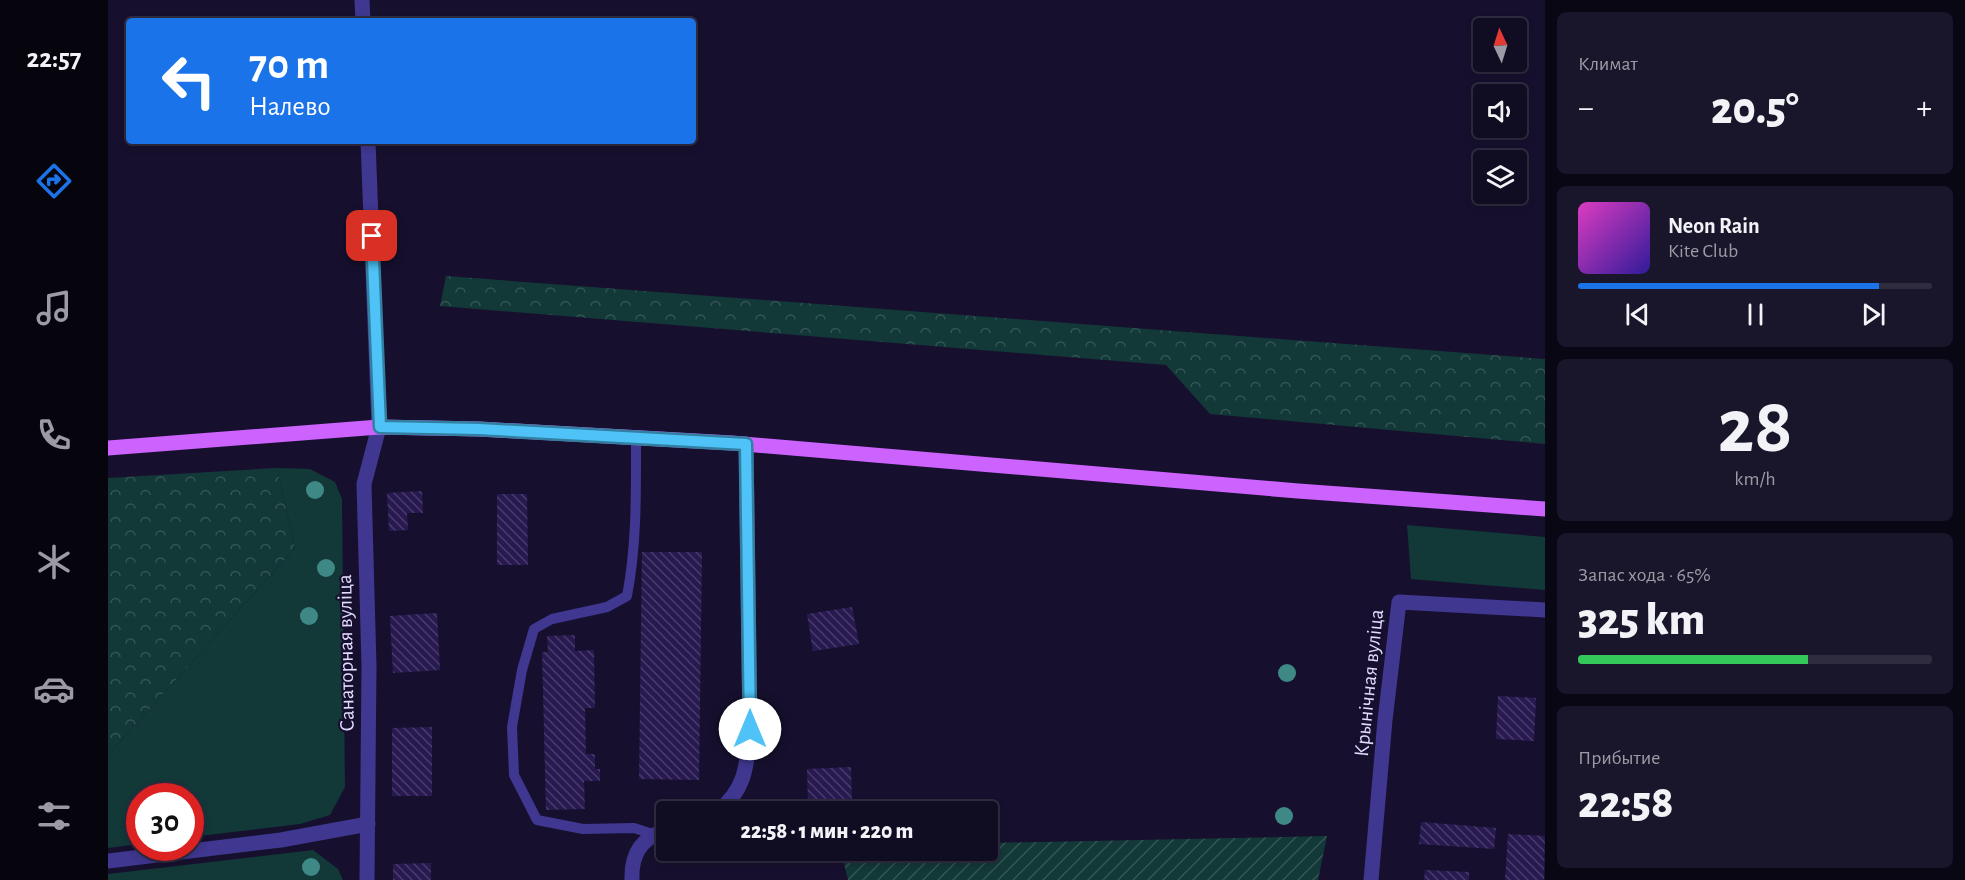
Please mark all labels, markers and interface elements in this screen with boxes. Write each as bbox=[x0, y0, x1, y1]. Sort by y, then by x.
north arrow bbox=[1473, 18, 1527, 72]
map controls bbox=[1473, 18, 1527, 204]
icon: left bbox=[150, 42, 228, 120]
text: 70 m bbox=[249, 44, 329, 86]
text: 22:57 bbox=[27, 45, 81, 72]
text: Климат bbox=[1578, 54, 1638, 74]
button: sound bbox=[1473, 84, 1527, 138]
text: 20.5° bbox=[1711, 87, 1799, 132]
text: − bbox=[1578, 92, 1594, 125]
text: + bbox=[1916, 92, 1932, 125]
text: Налево bbox=[249, 93, 331, 120]
button: layers bbox=[1473, 150, 1527, 204]
icon: directions bbox=[33, 160, 75, 202]
pin bbox=[346, 210, 397, 261]
text: Neon Rain bbox=[1668, 215, 1760, 237]
icon: arrive bbox=[355, 219, 388, 252]
text: Kite Club bbox=[1668, 241, 1738, 261]
icon: music bbox=[33, 287, 75, 329]
icon: previous bbox=[1621, 298, 1654, 331]
icon: pause bbox=[1739, 298, 1772, 331]
icon: next bbox=[1857, 298, 1890, 331]
text: 28 bbox=[1717, 389, 1793, 467]
icon: phone bbox=[33, 414, 75, 456]
text: km/h bbox=[1734, 469, 1776, 489]
icon: climate bbox=[33, 541, 75, 583]
text: Запас хода · 65% bbox=[1578, 565, 1711, 585]
street label: Санаторная вуліца bbox=[334, 574, 358, 732]
text: 325 km bbox=[1578, 598, 1705, 643]
street label: Крынічная вуліца bbox=[1351, 608, 1387, 758]
icon: car bbox=[33, 668, 75, 710]
position arrow bbox=[718, 697, 782, 761]
text: Прибытие bbox=[1578, 748, 1660, 768]
text: 22:58 bbox=[1578, 781, 1674, 826]
speed limit sign: 30 bbox=[126, 783, 204, 861]
icon: filters bbox=[33, 795, 75, 837]
text: 22:58 · 1 мин · 220 m bbox=[741, 820, 913, 842]

